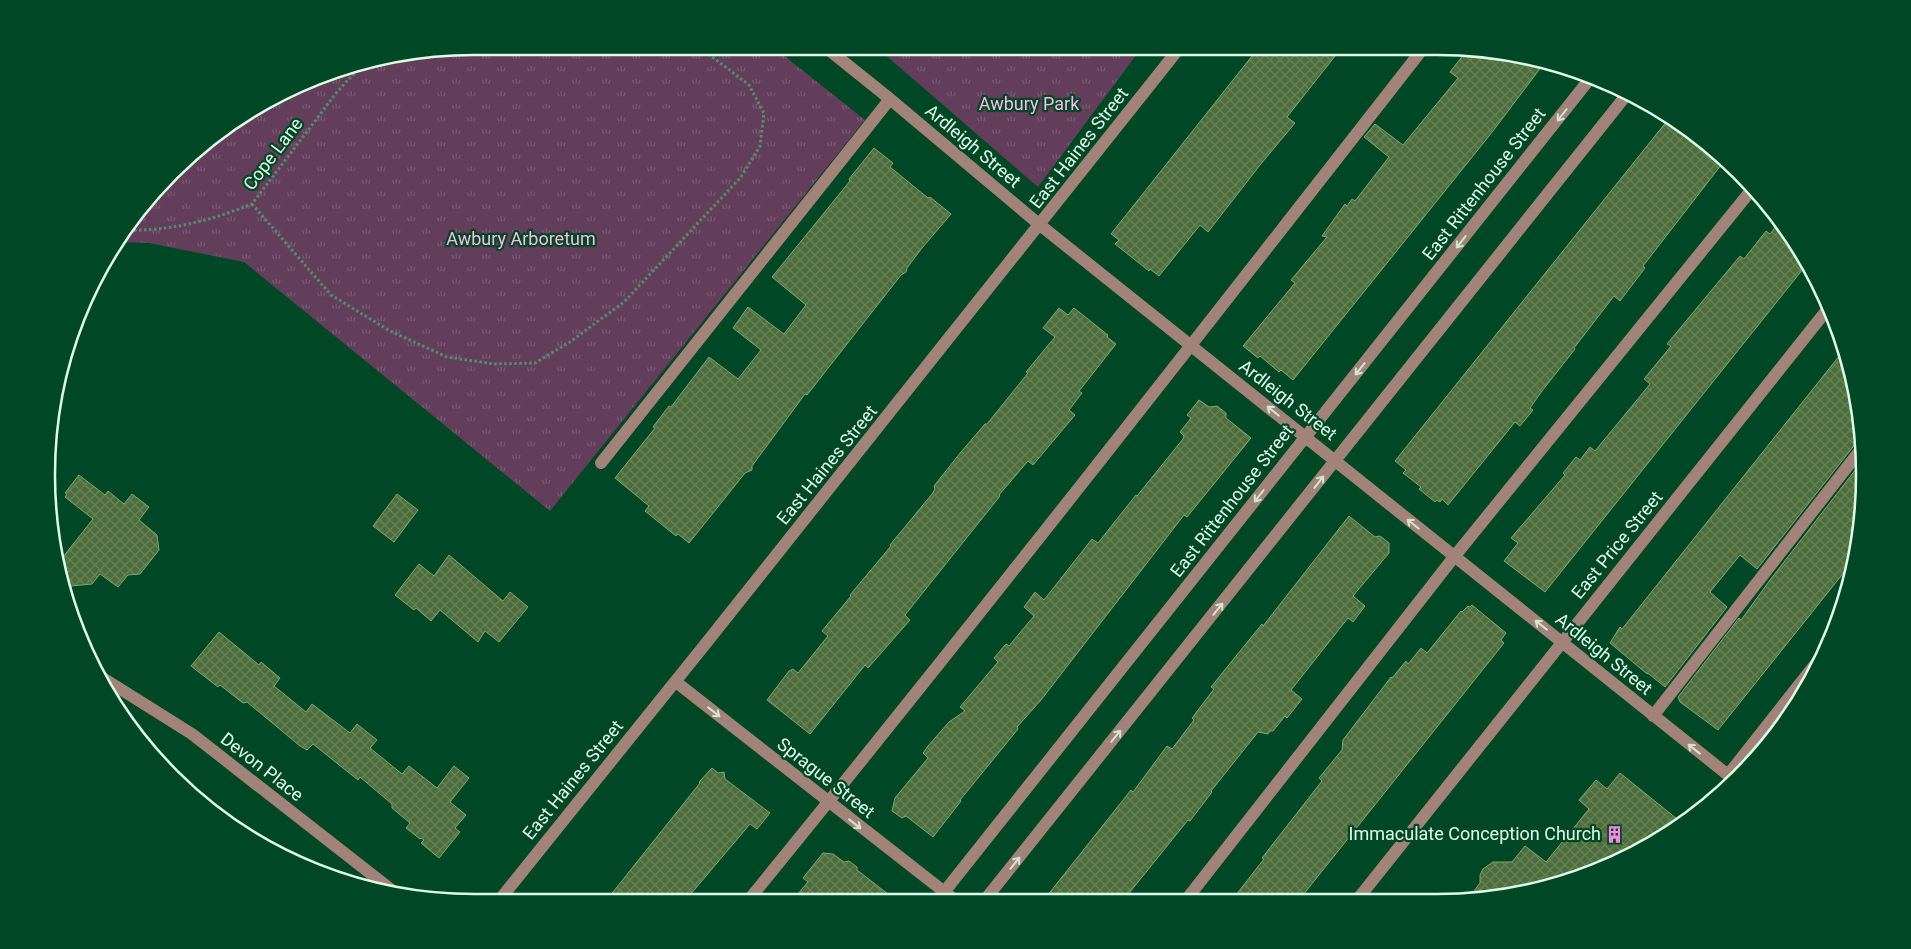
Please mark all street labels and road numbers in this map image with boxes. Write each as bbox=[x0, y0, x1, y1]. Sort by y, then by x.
street label: East Haines Street bbox=[1025, 83, 1132, 212]
street label: Ardleigh Street bbox=[921, 100, 1025, 192]
street label: East Rittenhouse Street bbox=[1418, 103, 1550, 264]
street label: Cope Lane bbox=[239, 113, 307, 194]
street label: Ardleigh Street bbox=[1235, 355, 1341, 444]
street label: East Haines Street bbox=[772, 401, 881, 529]
street label: East Rittenhouse Street bbox=[1166, 420, 1298, 581]
street label: East Price Street bbox=[1567, 487, 1667, 603]
street label: Ardleigh Street bbox=[1552, 608, 1657, 699]
street label: East Haines Street bbox=[518, 716, 627, 844]
street label: Devon Place bbox=[217, 728, 308, 805]
street label: Sprague Street bbox=[773, 733, 879, 822]

